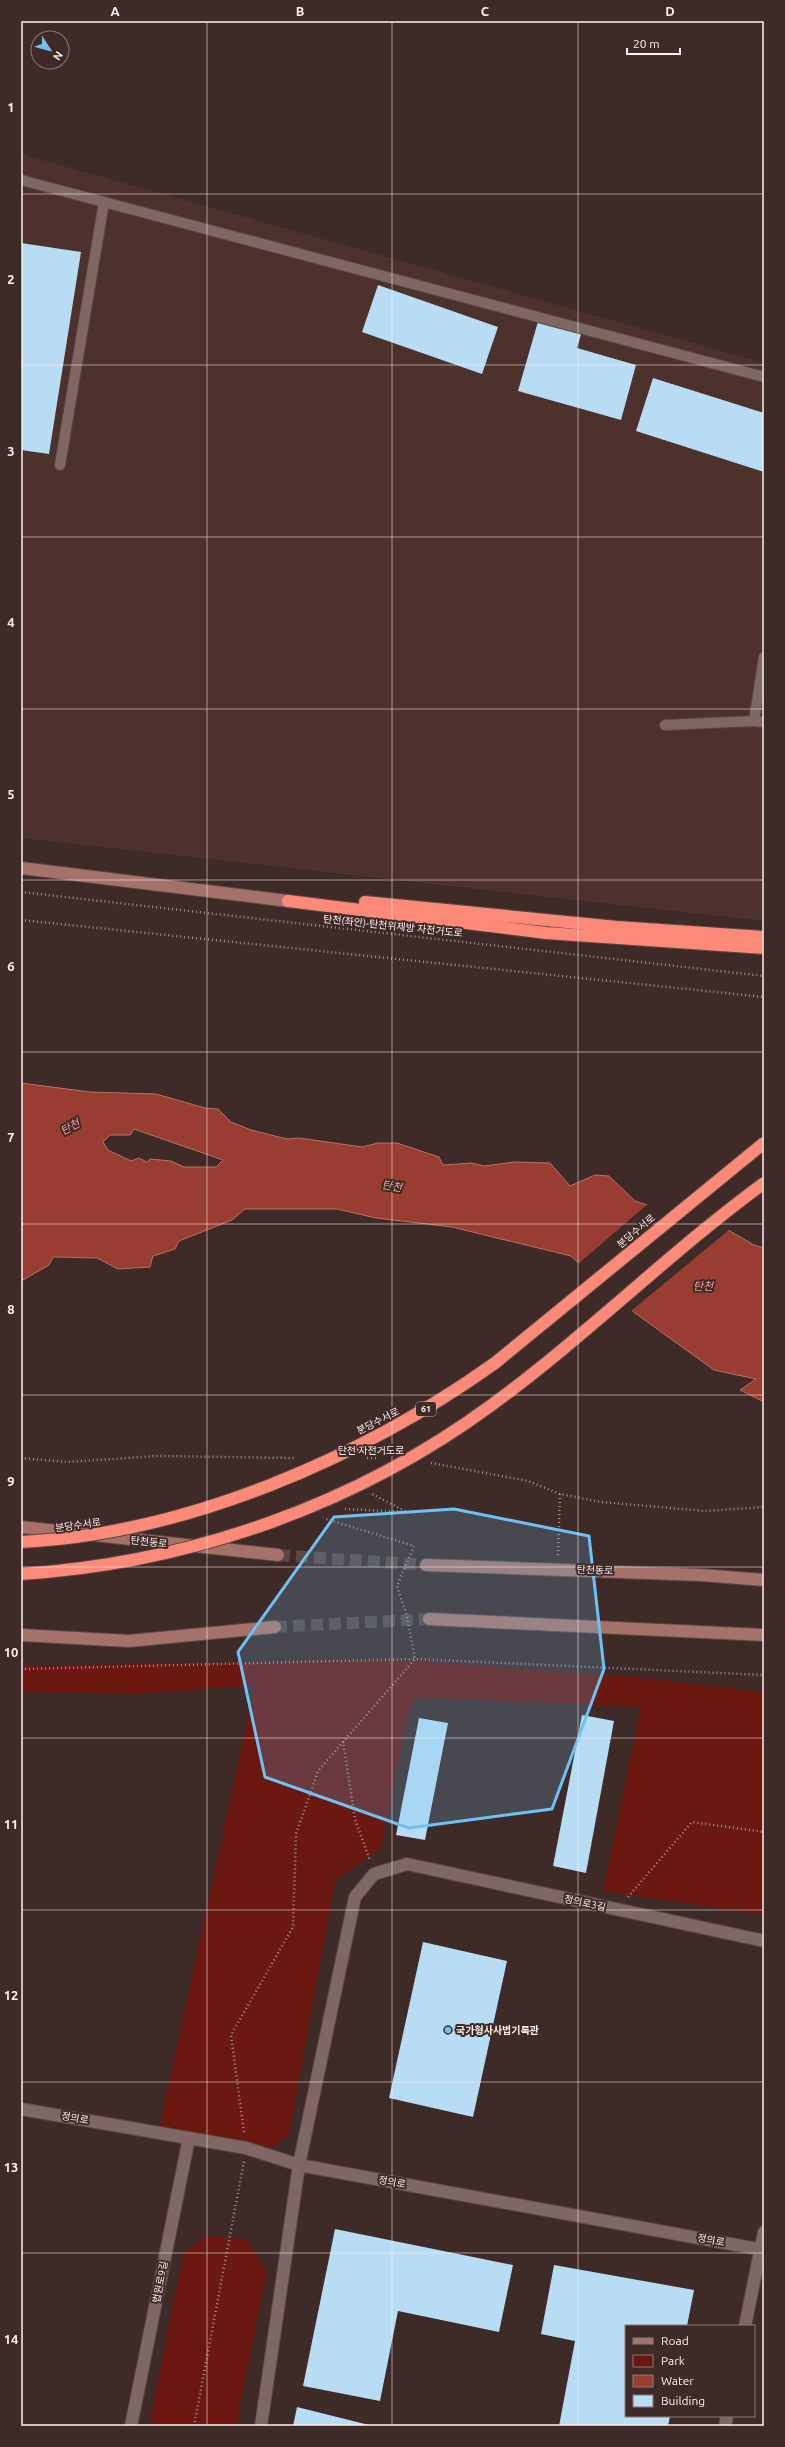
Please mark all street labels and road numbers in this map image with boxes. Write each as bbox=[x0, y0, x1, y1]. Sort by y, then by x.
street label: 탄천(좌안)-탄천위제방 자전거도로 bbox=[323, 913, 463, 939]
street label: 분당수서로 bbox=[615, 1212, 657, 1250]
road number: 61 bbox=[416, 1402, 436, 1416]
street label: 분당수서로 bbox=[355, 1406, 401, 1436]
street label: 탄천 자전거도로 bbox=[338, 1445, 404, 1456]
street label: 분당수서로 bbox=[54, 1516, 102, 1534]
street label: 탄천동로 bbox=[130, 1535, 168, 1549]
street label: 탄천동로 bbox=[576, 1564, 614, 1576]
street label: 정의로3길 bbox=[563, 1893, 607, 1913]
street label: 정의로 bbox=[60, 2110, 90, 2126]
street label: 정의로 bbox=[377, 2174, 407, 2190]
street label: 정의로 bbox=[696, 2232, 726, 2248]
street label: 법원로9길 bbox=[151, 2260, 169, 2304]

